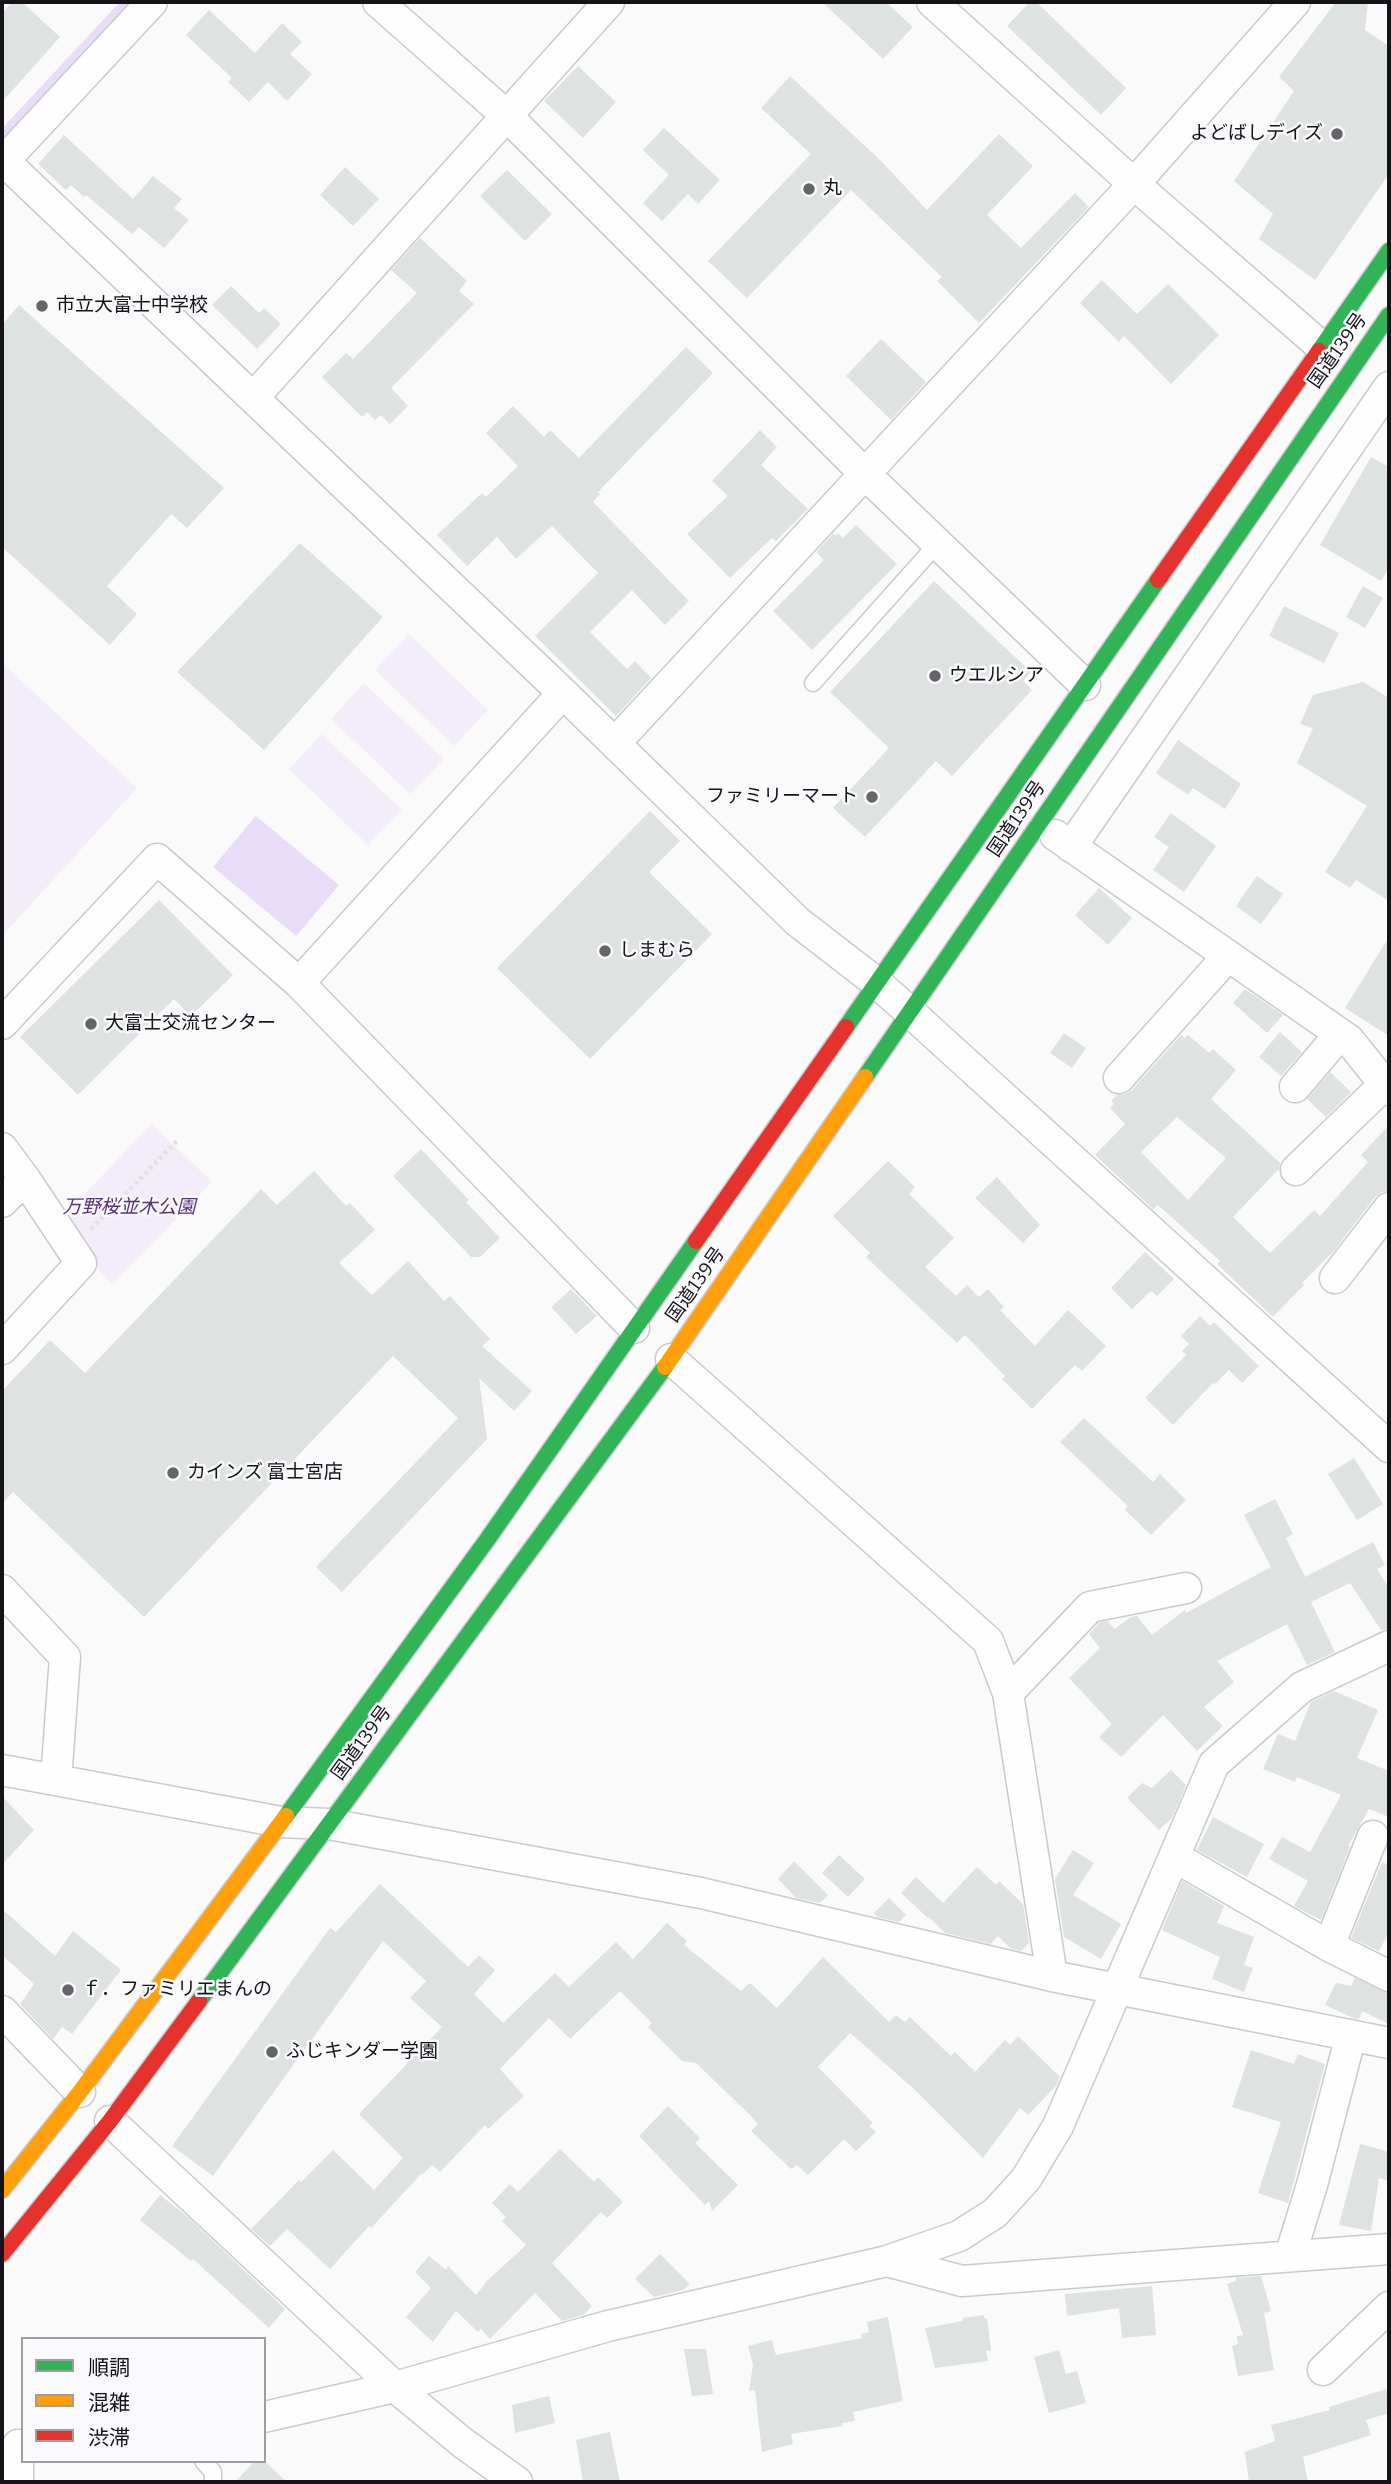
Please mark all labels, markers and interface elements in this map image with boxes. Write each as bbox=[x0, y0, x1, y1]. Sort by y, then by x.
place label: よどばしデイズ bbox=[1190, 123, 1323, 145]
marker: よどばしデイズ bbox=[1329, 126, 1345, 142]
place label: 丸 bbox=[823, 178, 842, 200]
marker: 丸 bbox=[801, 181, 817, 197]
place label: 市立大富士中学校 bbox=[56, 295, 208, 317]
marker: 市立大富士中学校 bbox=[34, 298, 50, 314]
street label: 国道139号 bbox=[1304, 309, 1372, 393]
place label: ウエルシア bbox=[949, 665, 1044, 687]
marker: ウエルシア bbox=[927, 668, 943, 684]
street label: 国道139号 bbox=[983, 777, 1051, 861]
place label: ファミリーマート bbox=[706, 786, 858, 808]
marker: ファミリーマート bbox=[864, 789, 880, 805]
place label: しまむら bbox=[619, 940, 695, 962]
marker: しまむら bbox=[597, 943, 613, 959]
place label: 大富士交流センター bbox=[105, 1013, 276, 1035]
marker: 大富士交流センター bbox=[83, 1016, 99, 1032]
park label: 万野桜並木公園 bbox=[63, 1197, 195, 1219]
street label: 国道139号 bbox=[662, 1243, 730, 1327]
place label: カインズ 富士宮店 bbox=[187, 1462, 343, 1484]
marker: カインズ 富士宮店 bbox=[165, 1465, 181, 1481]
street label: 国道139号 bbox=[327, 1701, 397, 1785]
place label: ｆ．ファミリエまんの bbox=[82, 1979, 272, 2001]
marker: ｆ．ファミリエまんの bbox=[60, 1982, 76, 1998]
place label: ふじキンダー学園 bbox=[286, 2041, 438, 2063]
marker: ふじキンダー学園 bbox=[264, 2044, 280, 2060]
legend bbox=[21, 2337, 266, 2463]
text: 順調 bbox=[88, 2355, 130, 2381]
text: 混雑 bbox=[88, 2390, 130, 2416]
text: 渋滞 bbox=[88, 2425, 130, 2451]

